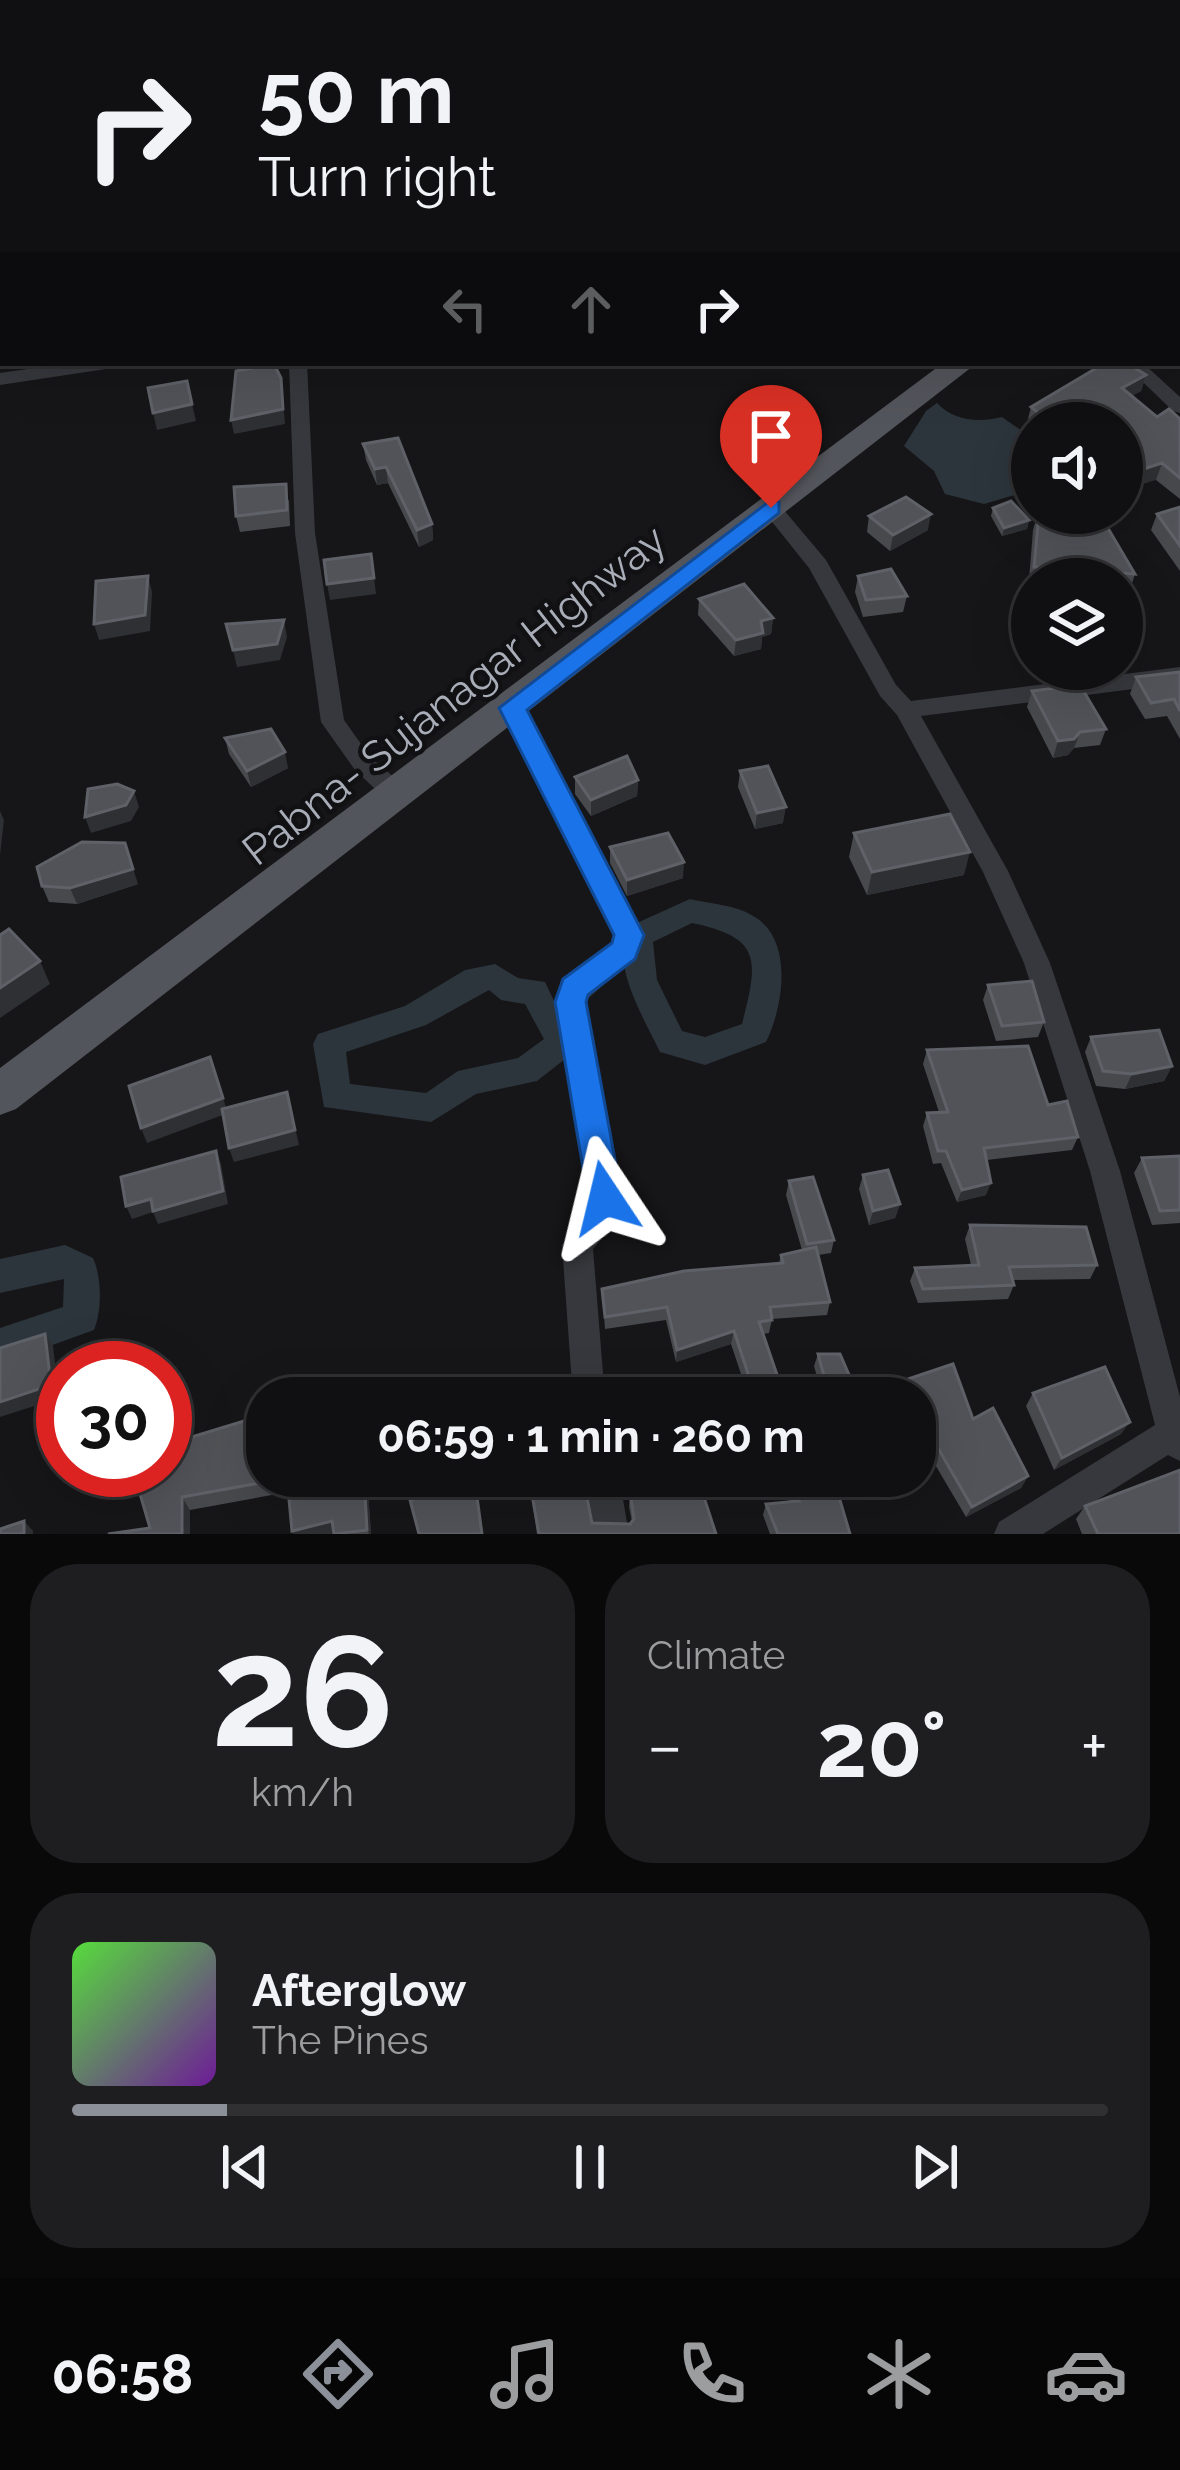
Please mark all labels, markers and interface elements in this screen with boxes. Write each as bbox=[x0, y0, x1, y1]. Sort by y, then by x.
text: 50 m bbox=[258, 44, 454, 143]
icon: right bbox=[60, 48, 216, 204]
text: Turn right bbox=[258, 145, 496, 209]
icon: left bbox=[432, 276, 498, 342]
icon: ahead bbox=[558, 276, 624, 342]
icon: right bbox=[684, 276, 750, 342]
pin bbox=[720, 385, 822, 508]
map controls bbox=[1011, 402, 1143, 690]
button: sound bbox=[1011, 402, 1143, 534]
icon: arrive bbox=[738, 403, 804, 469]
street label: Pabna- Sujanagar Highway bbox=[233, 515, 675, 875]
button: layers bbox=[1011, 558, 1143, 690]
position arrow bbox=[542, 1135, 668, 1261]
speed limit sign: 30 bbox=[36, 1341, 192, 1497]
text: 06:59 · 1 min · 260 m bbox=[377, 1410, 805, 1463]
text: 26 bbox=[211, 1599, 394, 1783]
text: Climate bbox=[647, 1632, 785, 1678]
text: 20° bbox=[816, 1692, 947, 1798]
text: − bbox=[647, 1707, 683, 1784]
text: + bbox=[1081, 1707, 1108, 1784]
text: km/h bbox=[251, 1769, 354, 1815]
text: Afterglow bbox=[252, 1964, 466, 2017]
text: The Pines bbox=[252, 2017, 429, 2063]
icon: previous bbox=[212, 2134, 278, 2200]
icon: pause bbox=[557, 2134, 623, 2200]
icon: next bbox=[902, 2134, 968, 2200]
icon: directions bbox=[296, 2332, 380, 2416]
icon: music bbox=[483, 2332, 567, 2416]
icon: phone bbox=[670, 2332, 754, 2416]
icon: climate bbox=[857, 2332, 941, 2416]
icon: car bbox=[1044, 2332, 1128, 2416]
text: 06:58 bbox=[52, 2342, 193, 2406]

